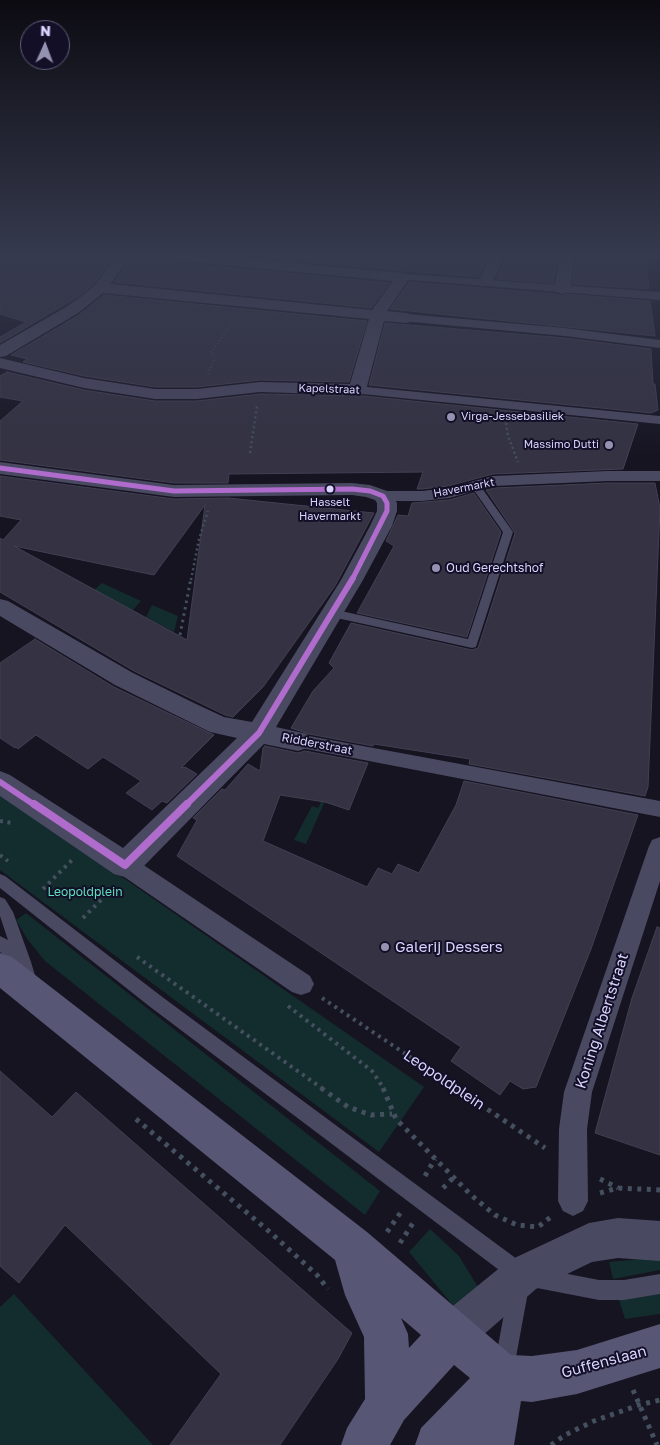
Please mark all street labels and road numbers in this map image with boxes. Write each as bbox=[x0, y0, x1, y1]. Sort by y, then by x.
street label: Kapelstraat bbox=[298, 381, 360, 397]
street label: Havermarkt bbox=[432, 476, 496, 500]
street label: Ridderstraat bbox=[280, 730, 354, 758]
street label: Koning Albertstraat bbox=[572, 951, 632, 1091]
street label: Leopoldplein bbox=[400, 1046, 488, 1114]
street label: Guffenslaan bbox=[559, 1342, 649, 1382]

